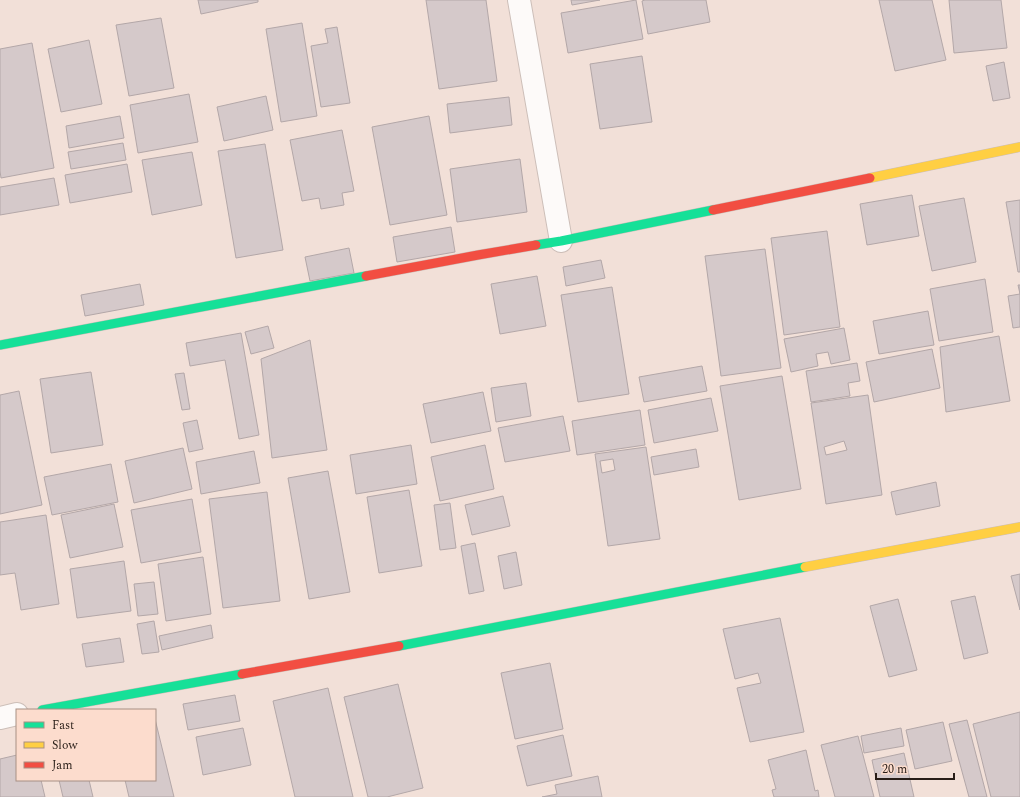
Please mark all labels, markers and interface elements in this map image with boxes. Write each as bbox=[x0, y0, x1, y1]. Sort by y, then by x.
legend bbox=[16, 709, 156, 781]
text: Fast bbox=[52, 716, 74, 735]
text: Slow bbox=[52, 736, 78, 755]
scale bar bbox=[876, 755, 954, 781]
text: Jam bbox=[52, 756, 73, 775]
text: 20 m bbox=[882, 760, 907, 779]

